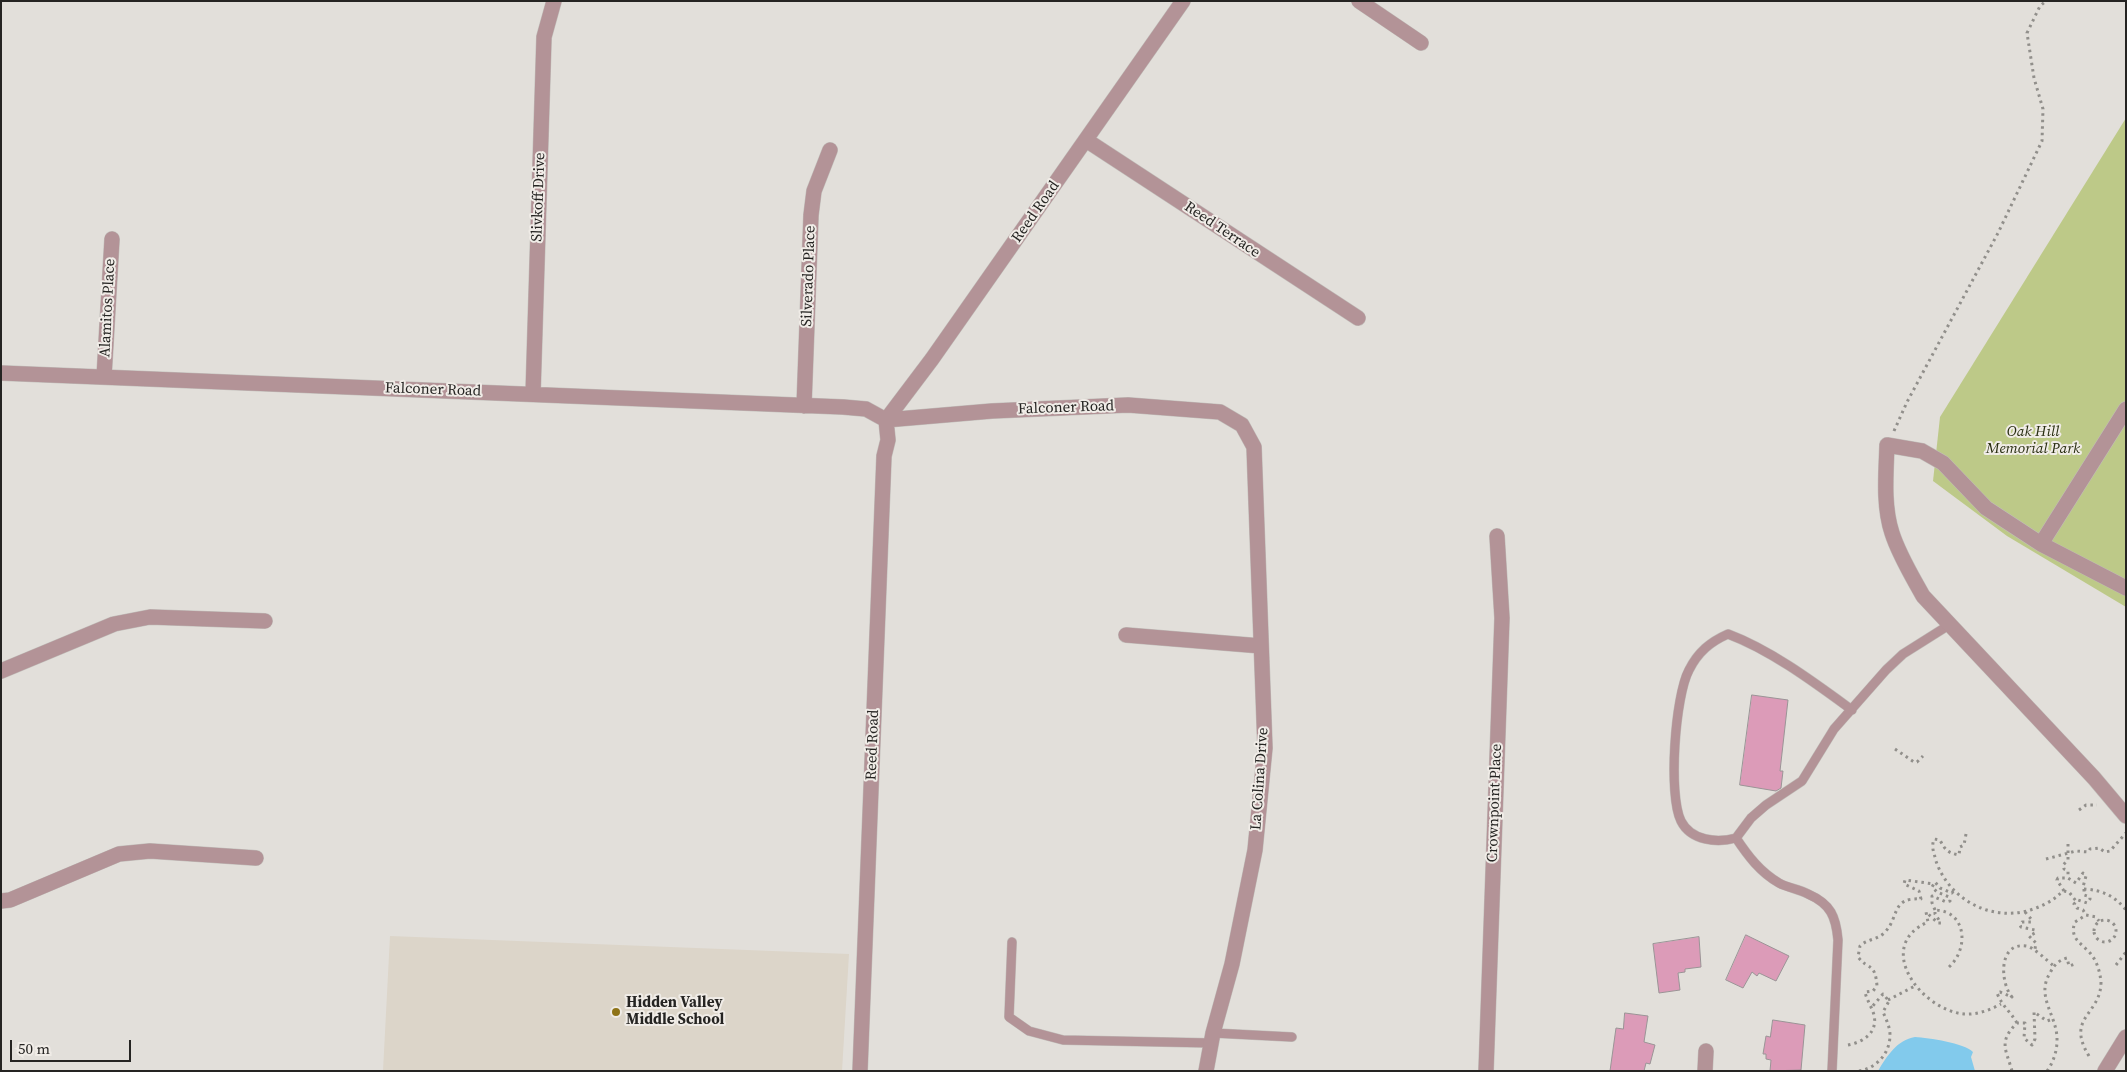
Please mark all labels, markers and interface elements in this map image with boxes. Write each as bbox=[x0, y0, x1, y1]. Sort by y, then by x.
street label: Slivkoff Drive bbox=[528, 152, 550, 242]
street label: Reed Road bbox=[1008, 178, 1064, 246]
street label: Reed Terrace bbox=[1181, 198, 1263, 262]
street label: Silverado Place bbox=[798, 225, 820, 327]
street label: Alamitos Place bbox=[96, 258, 120, 358]
street label: Falconer Road bbox=[385, 379, 481, 401]
street label: Falconer Road bbox=[1018, 397, 1114, 419]
park label: Oak Hill Memorial Park bbox=[1986, 423, 2080, 458]
street label: Reed Road bbox=[863, 709, 883, 781]
street label: La Colina Drive bbox=[1247, 727, 1273, 831]
street label: Crownpoint Place bbox=[1484, 743, 1506, 863]
place label: Hidden Valley Middle School bbox=[626, 994, 724, 1029]
marker: Hidden Valley Middle School bbox=[610, 1006, 622, 1018]
scale bar bbox=[12, 1030, 134, 1062]
text: 50 m bbox=[18, 1038, 50, 1059]

